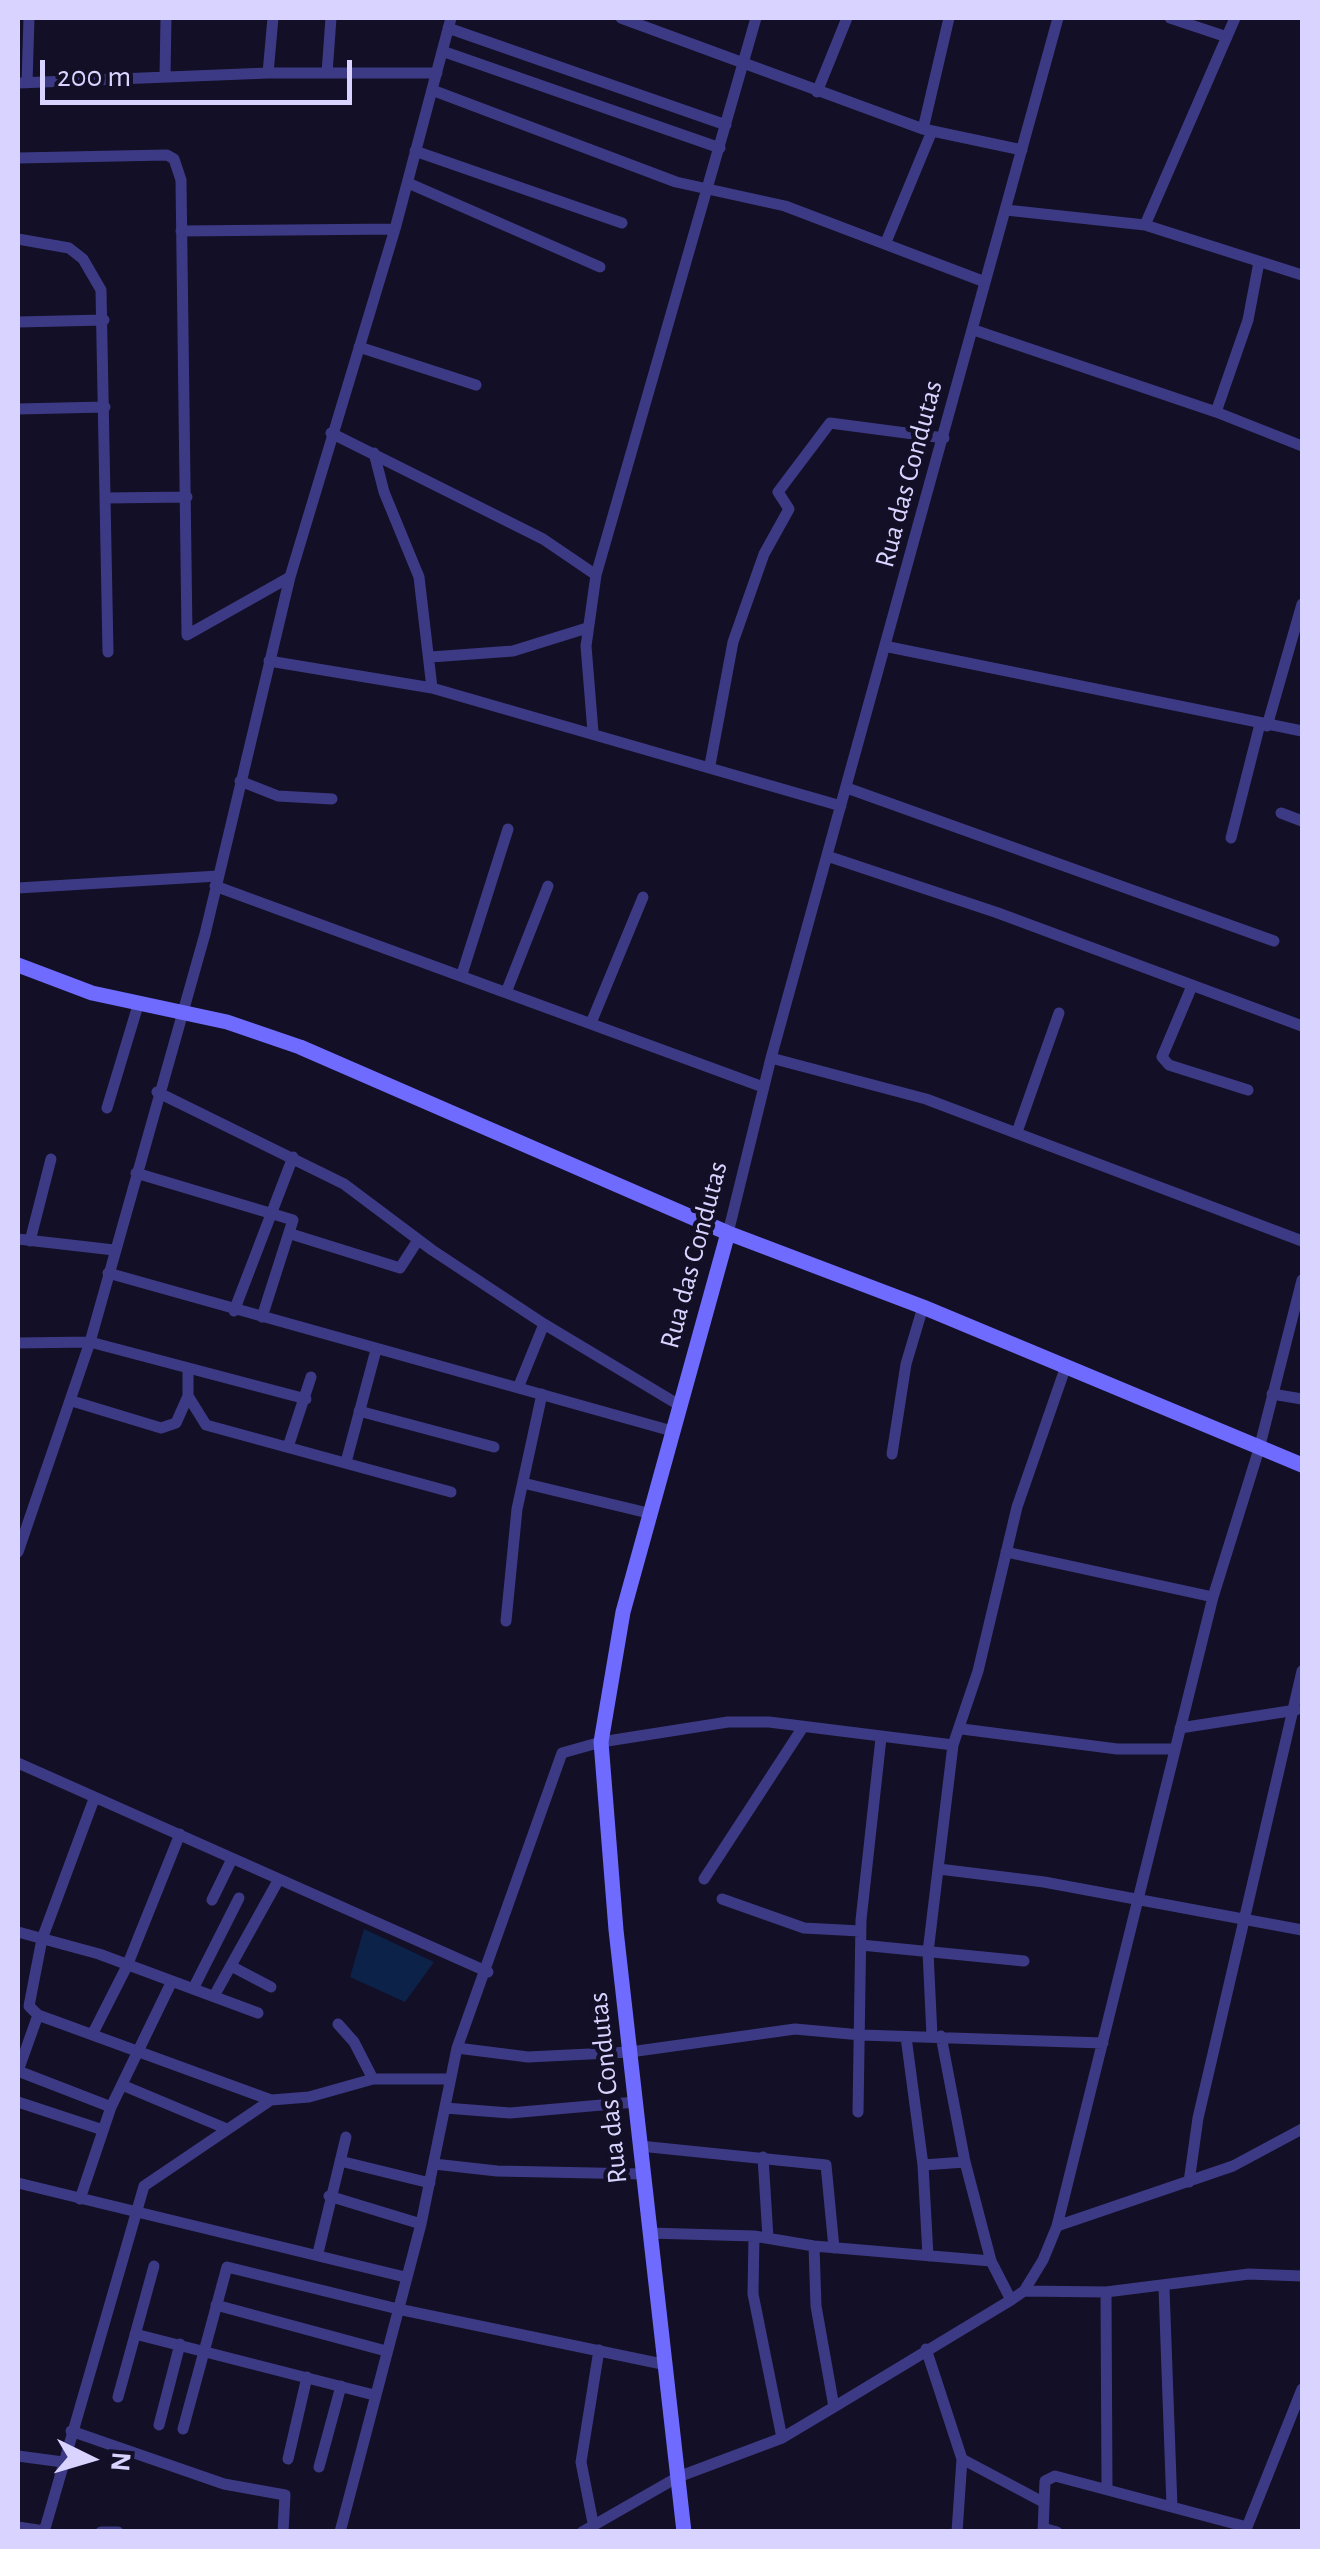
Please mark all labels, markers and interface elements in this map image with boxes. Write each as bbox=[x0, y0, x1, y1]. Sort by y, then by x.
scale bar bbox=[45, 40, 358, 102]
text: 200 m bbox=[57, 62, 131, 92]
street label: Rua das Condutas bbox=[868, 377, 950, 571]
street label: Rua das Condutas bbox=[653, 1158, 735, 1352]
street label: Rua das Condutas bbox=[581, 1991, 635, 2185]
north arrow bbox=[40, 2409, 140, 2509]
text: N bbox=[105, 2451, 135, 2473]

